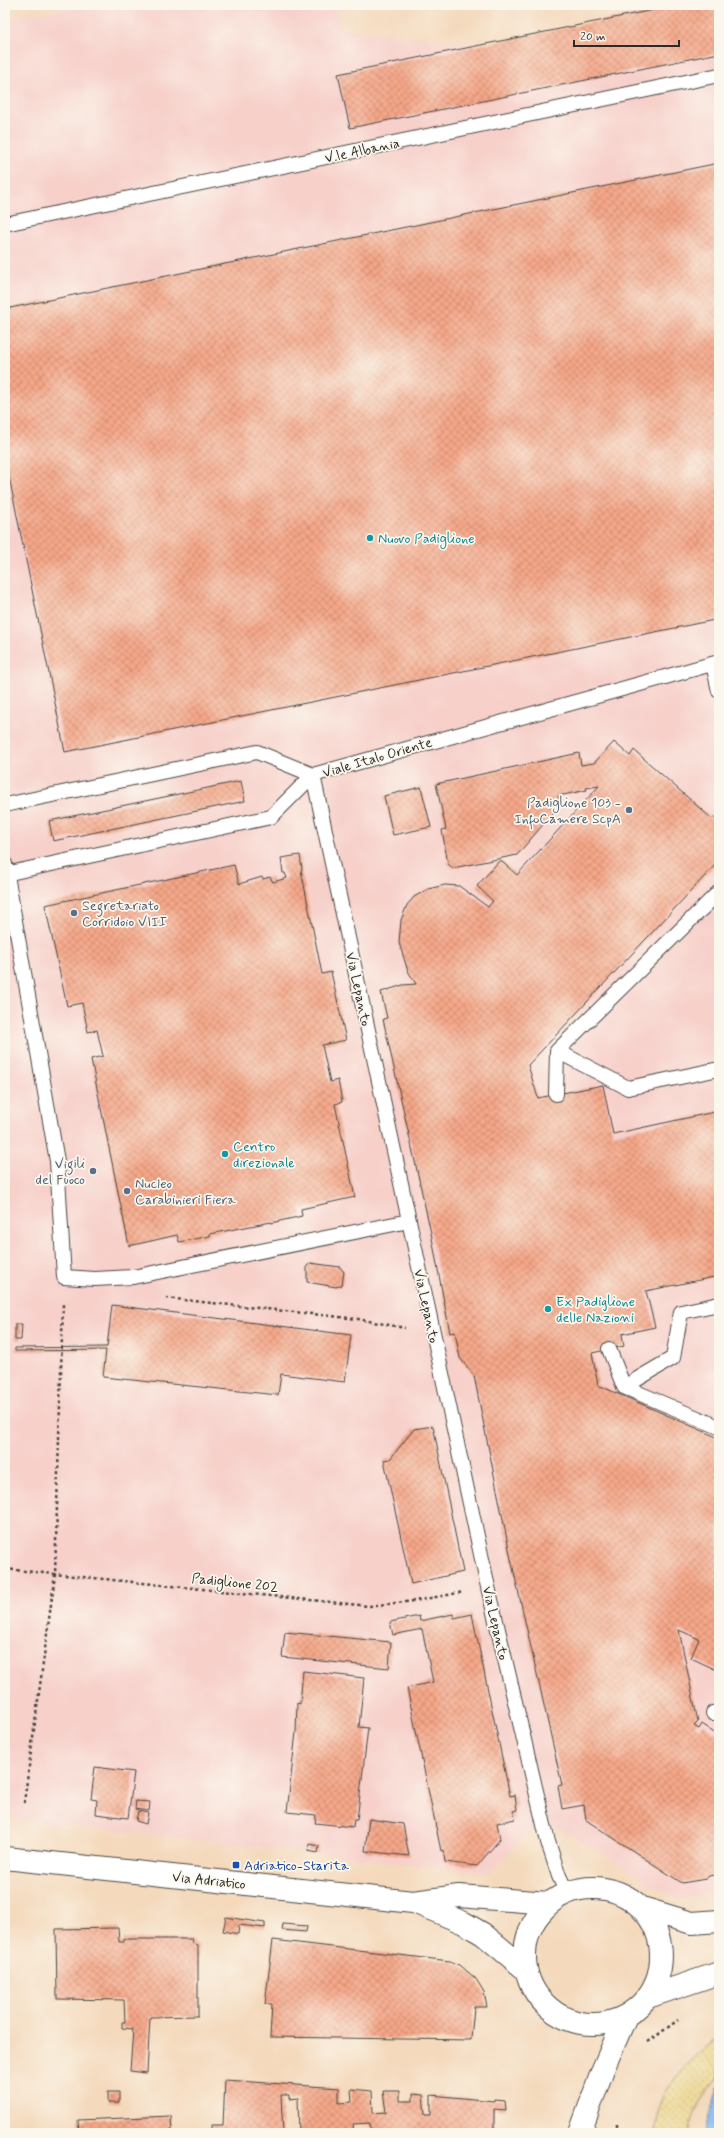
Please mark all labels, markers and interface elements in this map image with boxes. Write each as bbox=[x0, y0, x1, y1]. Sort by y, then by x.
scale bar bbox=[574, 22, 679, 48]
text: 20 m bbox=[580, 29, 606, 45]
street label: V.le Albania bbox=[323, 134, 401, 168]
place label: Nuovo Padiglione bbox=[378, 530, 475, 549]
marker: Nuovo Padiglione bbox=[365, 533, 375, 543]
street label: Viale Italo Oriente bbox=[320, 734, 434, 782]
place label: Padiglione 103 - InfoCamere ScpA bbox=[514, 794, 621, 830]
marker: Padiglione 103 - InfoCamere ScpA bbox=[624, 805, 634, 815]
place label: Segretariato Corridoio VIII bbox=[82, 897, 167, 931]
marker: Segretariato Corridoio VIII bbox=[69, 908, 79, 918]
street label: Via Lepanto bbox=[341, 951, 375, 1028]
place label: Centro direzionale bbox=[233, 1138, 295, 1172]
marker: Centro direzionale bbox=[220, 1149, 230, 1159]
place label: Vigili del Fuoco bbox=[36, 1155, 85, 1189]
marker: Vigili del Fuoco bbox=[88, 1166, 98, 1176]
place label: Nucleo Carabinieri Fiera bbox=[135, 1175, 236, 1209]
marker: Nucleo Carabinieri Fiera bbox=[122, 1186, 132, 1196]
street label: Via Lepanto bbox=[409, 1268, 443, 1345]
place label: Ex Padiglione delle Nazioni bbox=[556, 1293, 635, 1327]
marker: Ex Padiglione delle Nazioni bbox=[543, 1304, 553, 1314]
street label: Padiglione 202 bbox=[191, 1569, 279, 1597]
street label: Via Lepanto bbox=[478, 1585, 512, 1662]
place label: Adriatico-Starita bbox=[244, 1857, 350, 1875]
marker: Adriatico-Starita bbox=[231, 1860, 241, 1870]
street label: Via Adriatico bbox=[171, 1868, 247, 1894]

